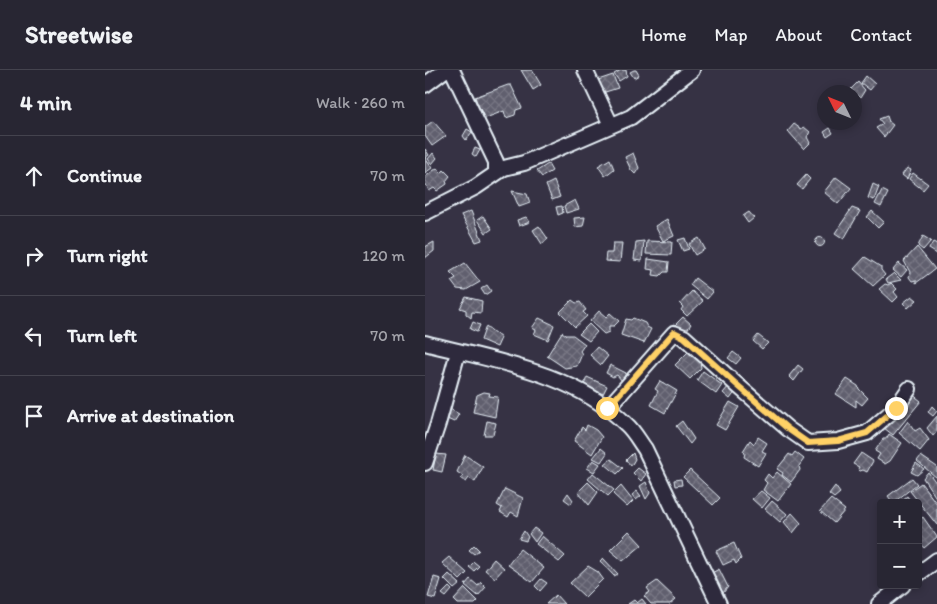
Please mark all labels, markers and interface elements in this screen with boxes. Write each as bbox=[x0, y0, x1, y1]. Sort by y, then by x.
text: Streetwise bbox=[25, 20, 133, 49]
text: Home bbox=[641, 24, 687, 46]
text: Map bbox=[715, 24, 748, 46]
text: About bbox=[776, 24, 822, 46]
text: Contact bbox=[850, 24, 912, 46]
north arrow bbox=[817, 85, 862, 130]
text: 4 min bbox=[20, 90, 72, 115]
text: Walk · 260 m bbox=[316, 93, 405, 112]
icon: ahead bbox=[20, 162, 48, 190]
text: Continue bbox=[67, 164, 142, 187]
text: 70 m bbox=[370, 166, 405, 185]
icon: right bbox=[20, 242, 48, 270]
text: Turn right bbox=[67, 244, 148, 267]
text: 120 m bbox=[362, 246, 405, 265]
icon: left bbox=[20, 322, 48, 350]
text: Turn left bbox=[67, 324, 137, 347]
text: 70 m bbox=[370, 326, 405, 345]
route start bbox=[596, 397, 619, 420]
route end bbox=[885, 397, 908, 420]
icon: arrive bbox=[20, 402, 48, 430]
text: Arrive at destination bbox=[67, 404, 234, 427]
map controls bbox=[877, 499, 922, 589]
button: + bbox=[877, 499, 922, 544]
button: − bbox=[877, 544, 922, 589]

